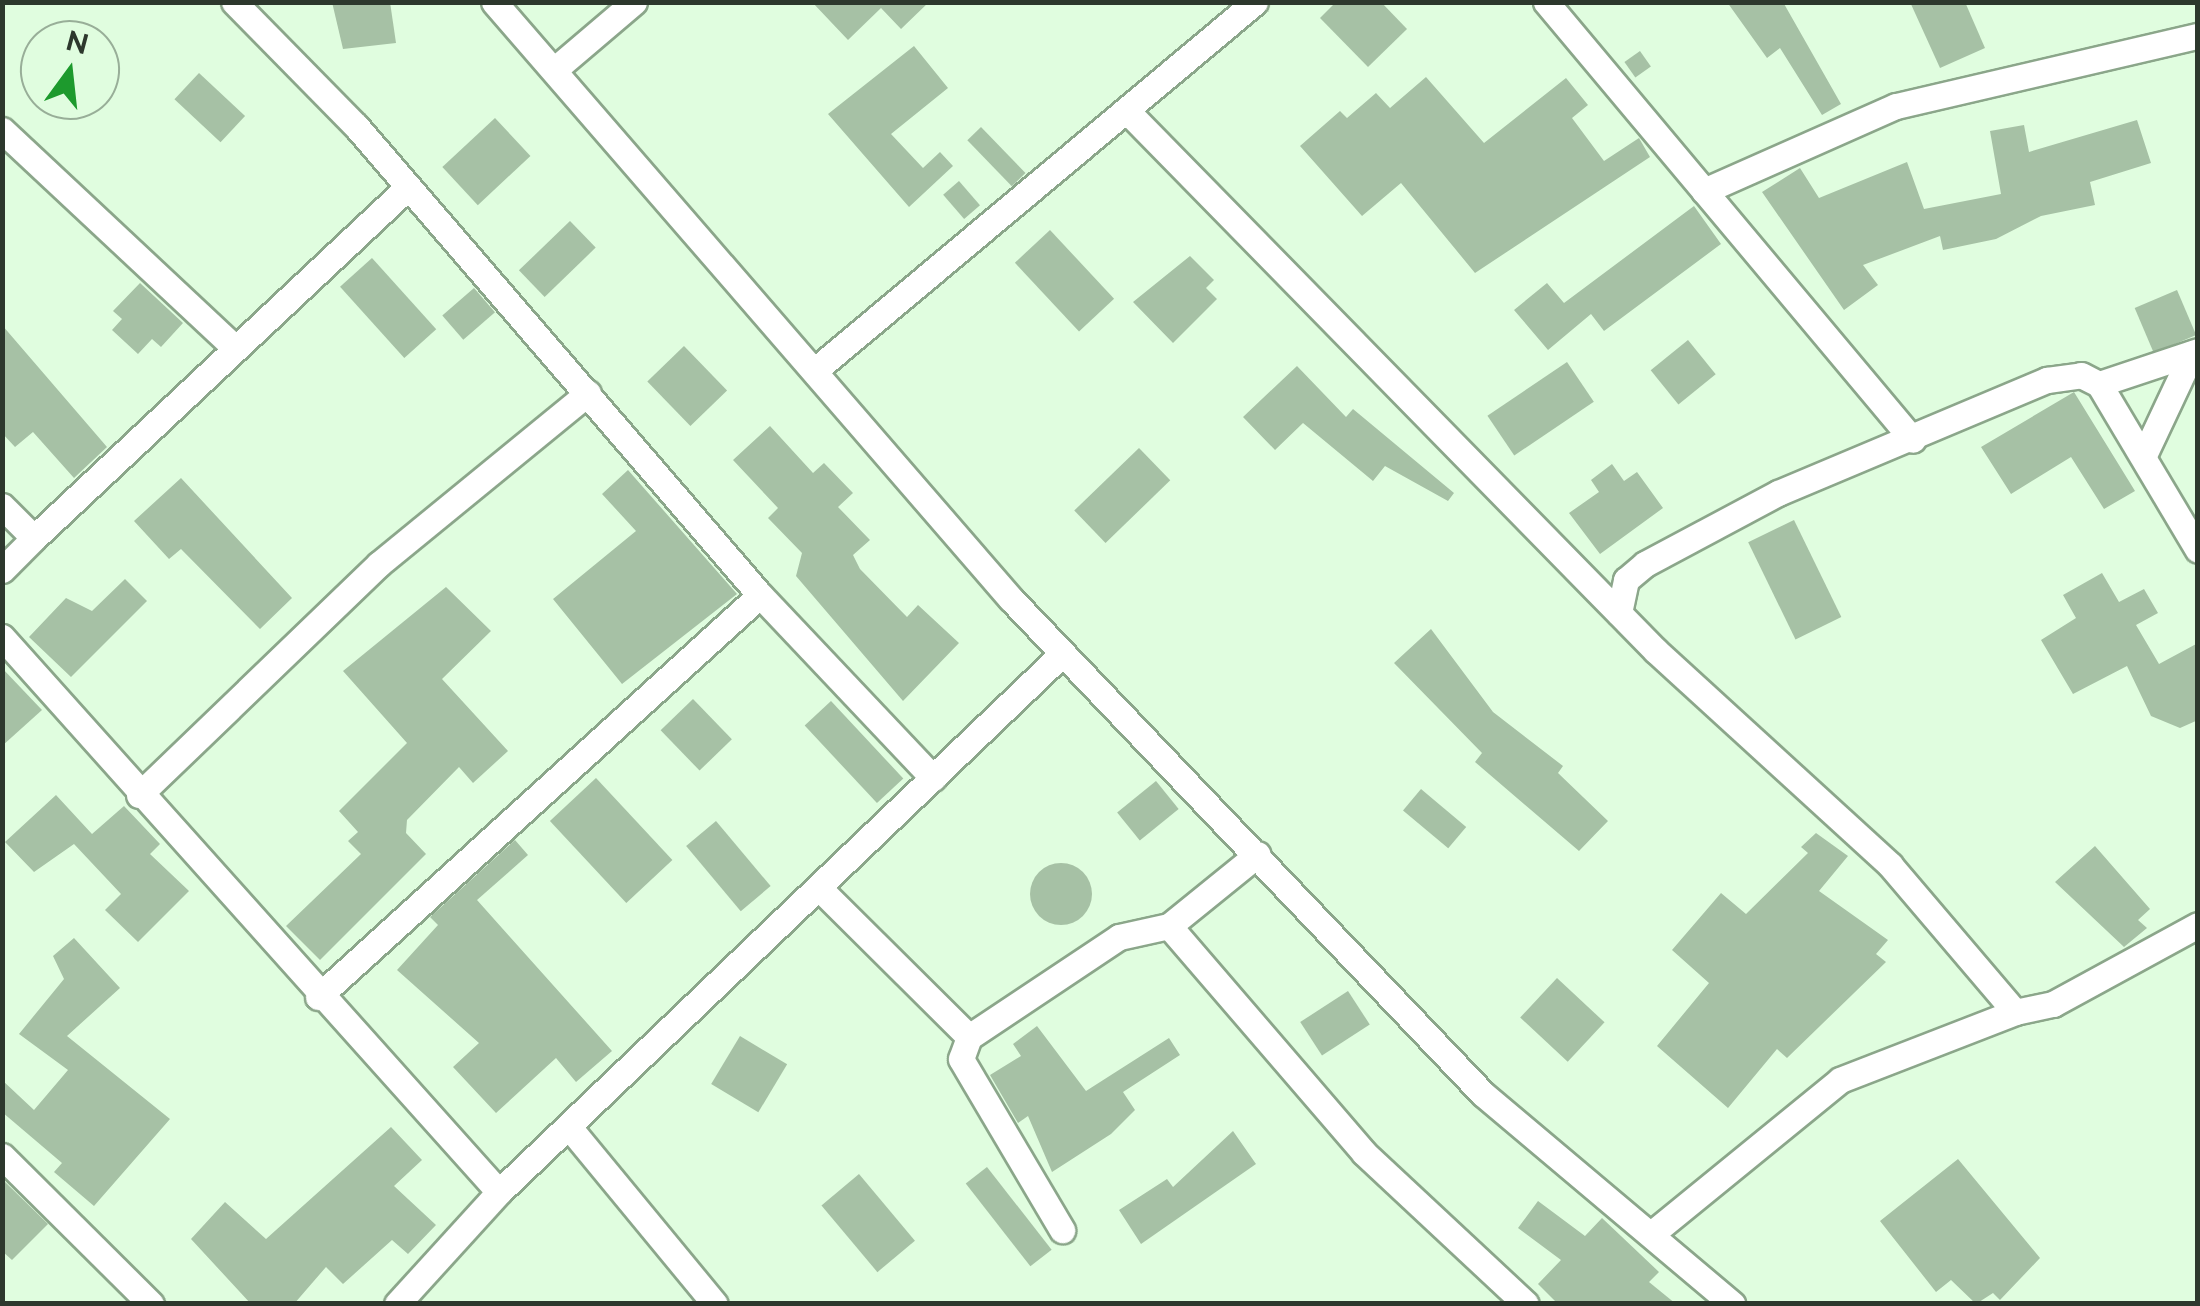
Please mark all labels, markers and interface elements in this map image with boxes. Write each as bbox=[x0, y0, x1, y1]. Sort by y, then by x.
north arrow bbox=[20, 20, 120, 120]
text: N bbox=[63, 24, 92, 61]

